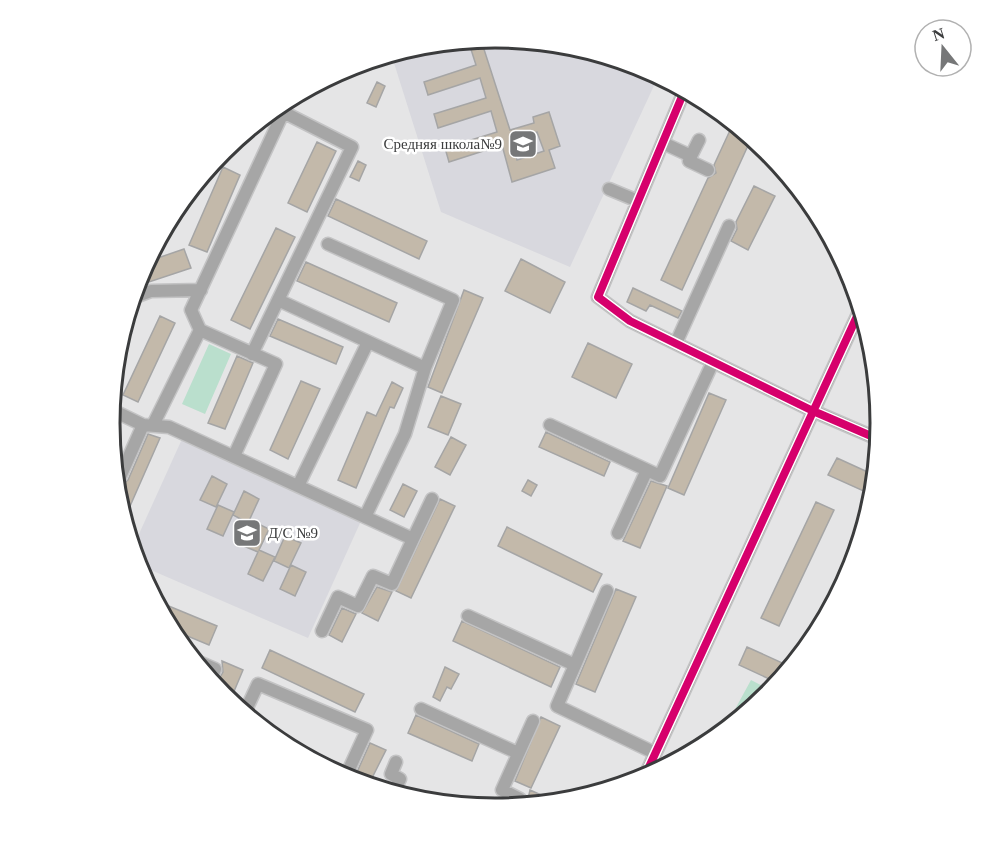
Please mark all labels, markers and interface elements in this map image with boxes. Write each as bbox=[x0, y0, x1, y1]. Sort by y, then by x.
north arrow bbox=[913, 18, 973, 78]
text: N bbox=[930, 24, 947, 44]
school or university icon: Средняя школа№9 bbox=[507, 128, 539, 160]
place label: Средняя школа№9 bbox=[383, 136, 502, 152]
school or university icon: Д/С №9 bbox=[231, 517, 263, 549]
place label: Д/С №9 bbox=[268, 525, 318, 541]

